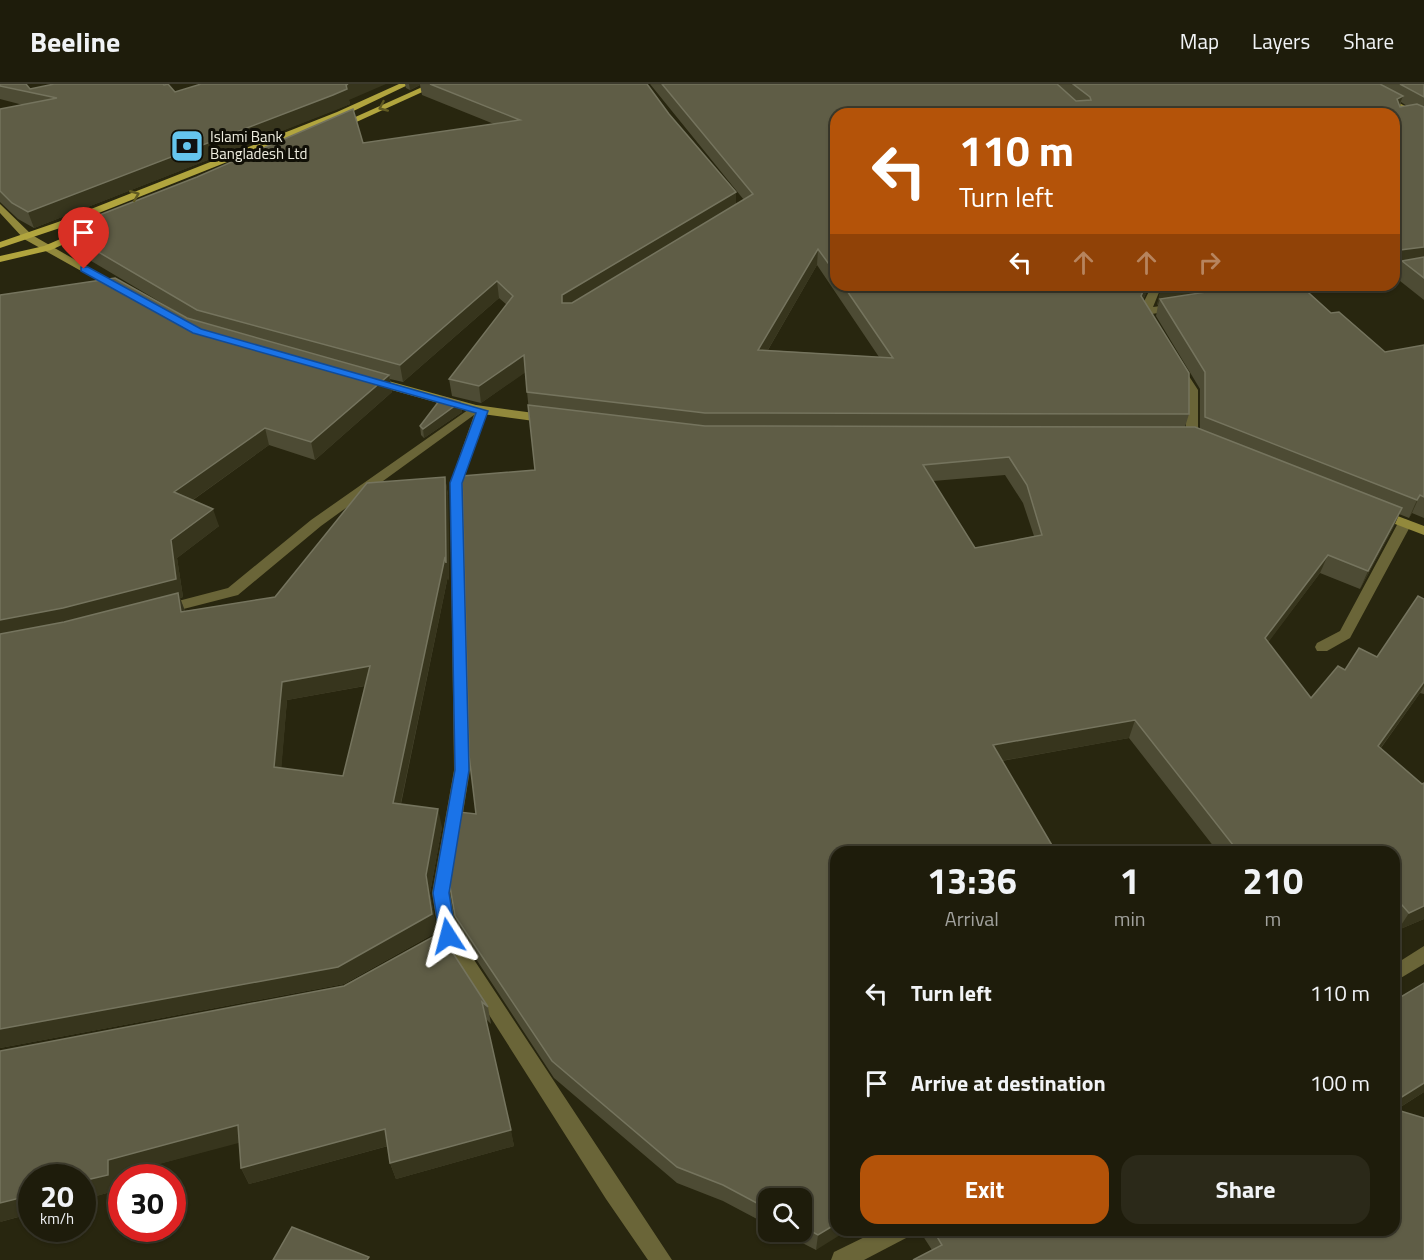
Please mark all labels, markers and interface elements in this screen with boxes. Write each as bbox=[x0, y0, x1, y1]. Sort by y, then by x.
text: Beeline bbox=[30, 20, 120, 63]
text: Map bbox=[1180, 25, 1219, 57]
text: Layers bbox=[1252, 25, 1310, 57]
text: Share bbox=[1343, 25, 1394, 57]
one-way arrow bbox=[378, 100, 389, 112]
text: 110 m bbox=[959, 118, 1074, 182]
place label: Islami Bank Bangladesh Ltd bbox=[210, 125, 307, 165]
bank icon: Islami Bank Bangladesh Ltd bbox=[169, 128, 205, 164]
icon: left bbox=[860, 132, 938, 210]
text: Turn left bbox=[959, 176, 1053, 217]
one-way arrow bbox=[129, 190, 140, 202]
pin bbox=[58, 207, 109, 269]
icon: arrive bbox=[67, 216, 100, 249]
icon: left bbox=[1004, 246, 1037, 279]
icon: ahead bbox=[1067, 246, 1100, 279]
icon: ahead bbox=[1130, 246, 1163, 279]
icon: right bbox=[1193, 246, 1226, 279]
text: 13:36 bbox=[927, 853, 1017, 908]
text: 1 bbox=[1120, 853, 1140, 908]
text: 210 bbox=[1243, 853, 1303, 908]
text: Arrival bbox=[945, 903, 999, 934]
text: min bbox=[1114, 903, 1146, 934]
text: m bbox=[1264, 903, 1281, 934]
position arrow bbox=[416, 904, 480, 968]
text: Turn left bbox=[911, 976, 992, 1010]
text: 110 m bbox=[1310, 976, 1370, 1010]
icon: left bbox=[860, 977, 893, 1010]
text: Arrive at destination bbox=[911, 1066, 1106, 1100]
text: 100 m bbox=[1310, 1066, 1370, 1100]
icon: arrive bbox=[860, 1067, 893, 1100]
button: Exit bbox=[860, 1155, 1109, 1224]
button: Share bbox=[1121, 1155, 1370, 1224]
speed limit sign: 30 bbox=[108, 1164, 186, 1242]
text: 20 bbox=[40, 1173, 74, 1219]
map controls bbox=[758, 1188, 812, 1242]
button: search bbox=[758, 1188, 812, 1242]
text: km/h bbox=[40, 1207, 74, 1230]

